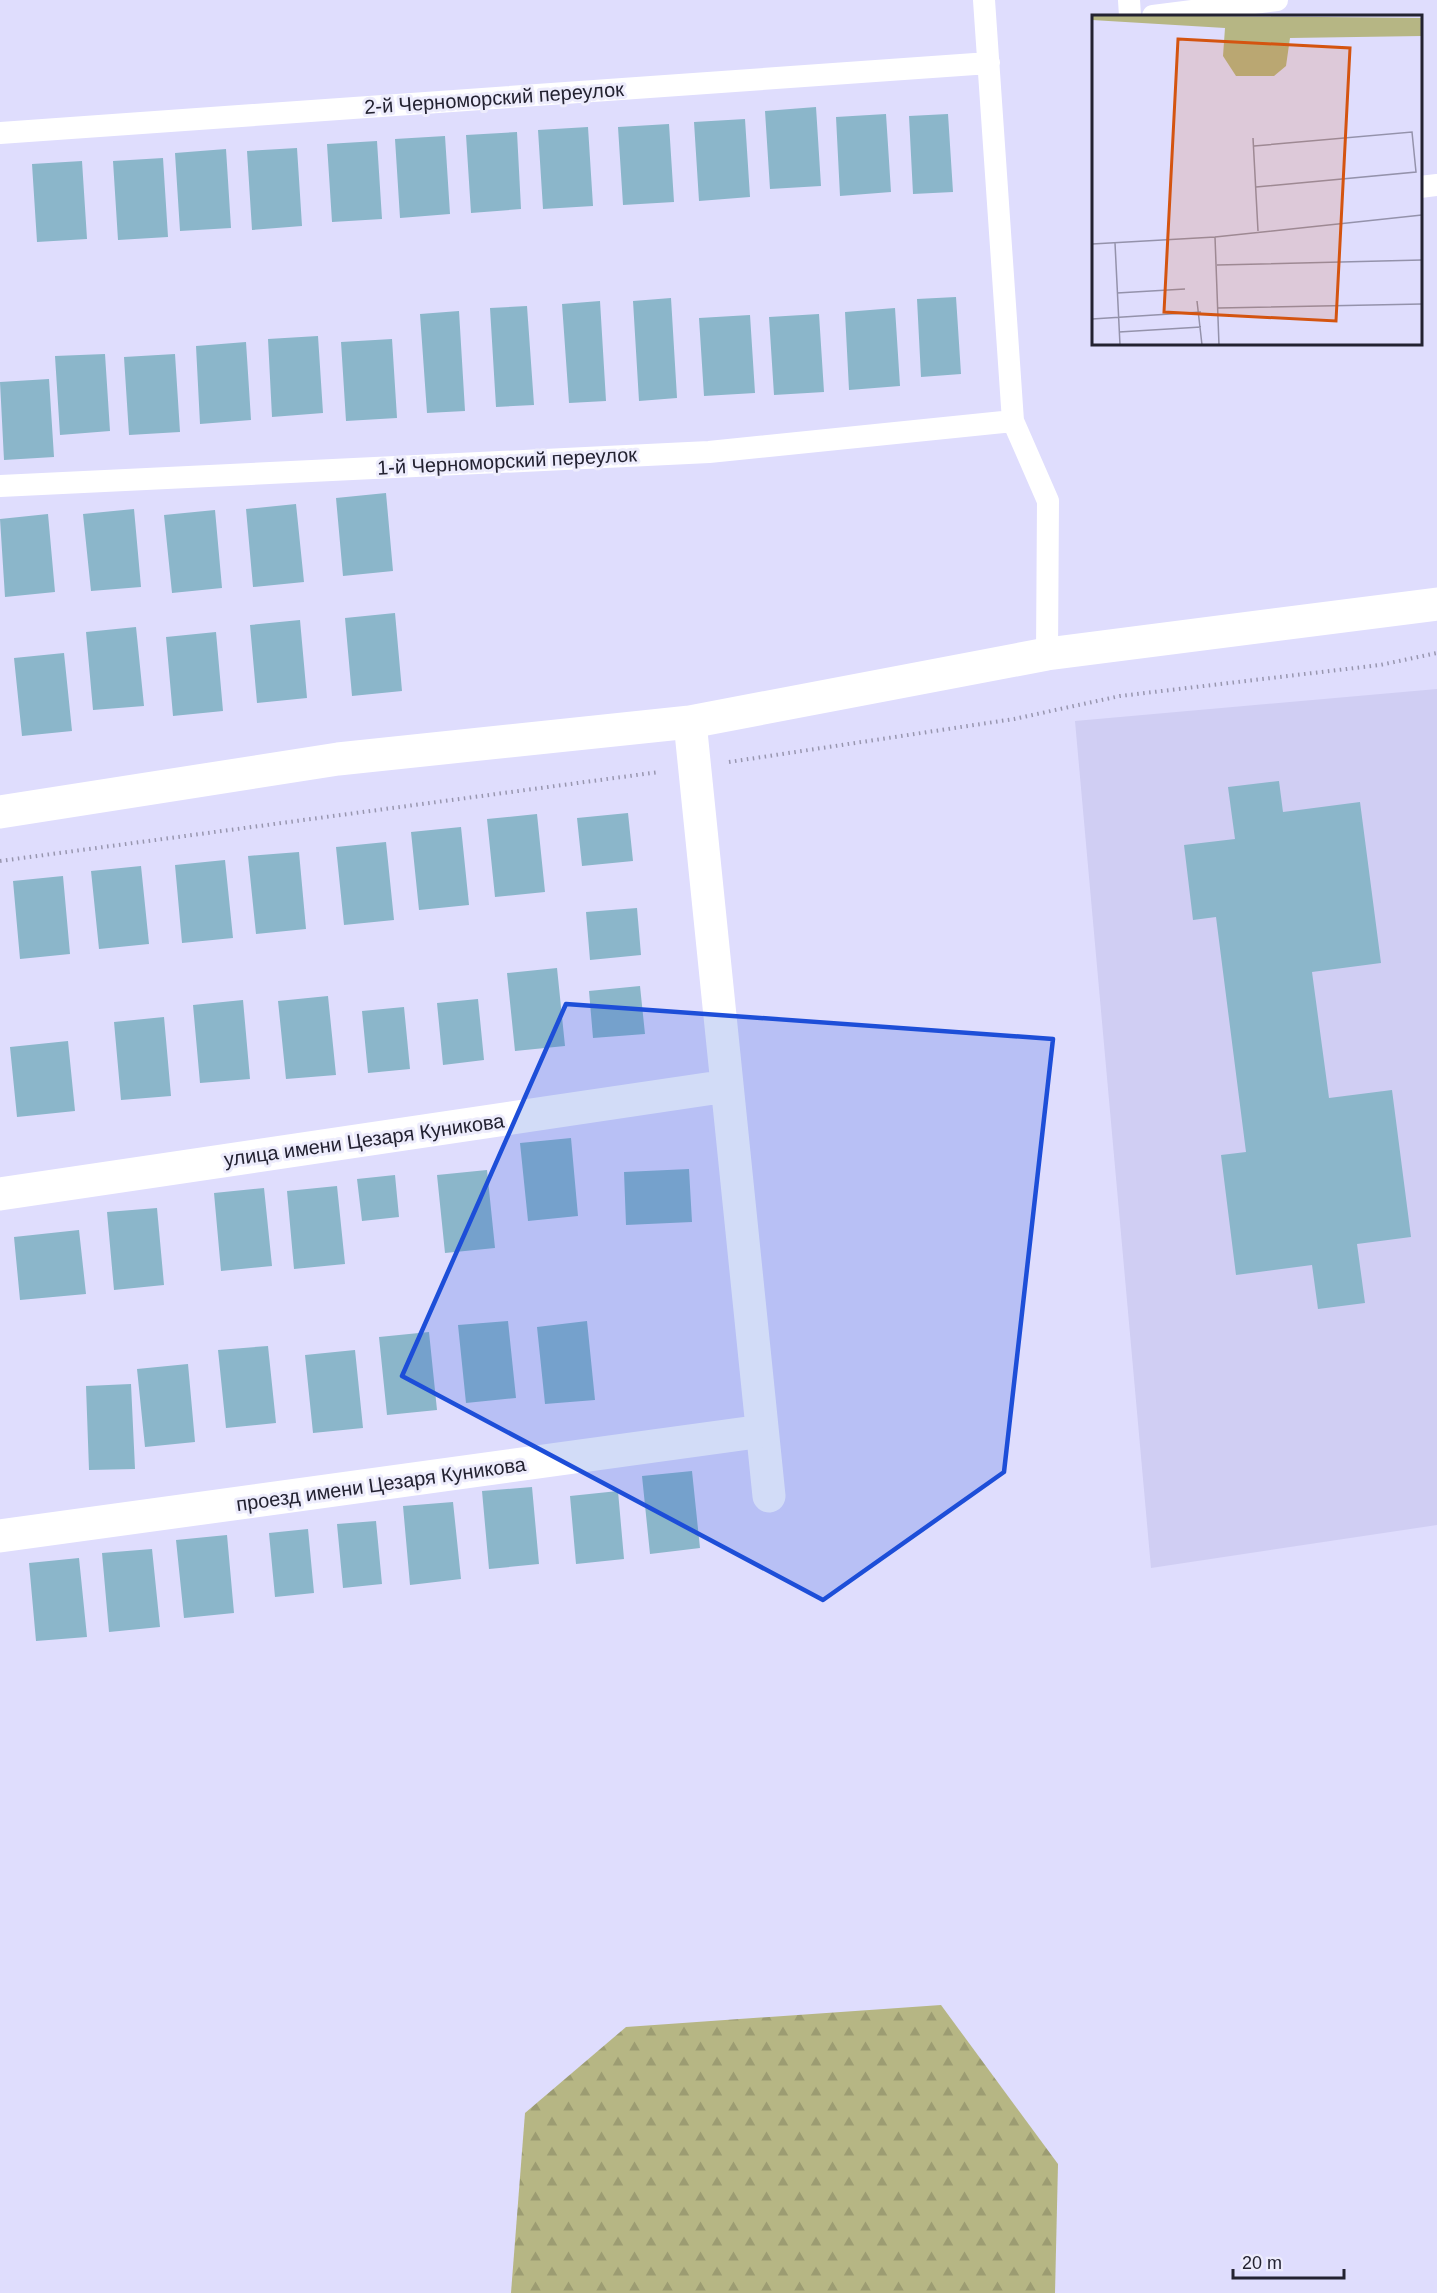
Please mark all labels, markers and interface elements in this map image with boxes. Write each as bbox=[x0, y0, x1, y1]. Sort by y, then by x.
inset map bbox=[1092, 15, 1422, 345]
street label: 2-й Черноморский переулок bbox=[363, 78, 625, 118]
street label: 1-й Черноморский переулок bbox=[376, 443, 638, 479]
street label: улица имени Цезаря Куникова bbox=[222, 1109, 506, 1171]
street label: проезд имени Цезаря Куникова bbox=[235, 1453, 528, 1515]
scale bar bbox=[1233, 2242, 1344, 2280]
text: 20 m bbox=[1242, 2253, 1282, 2273]

